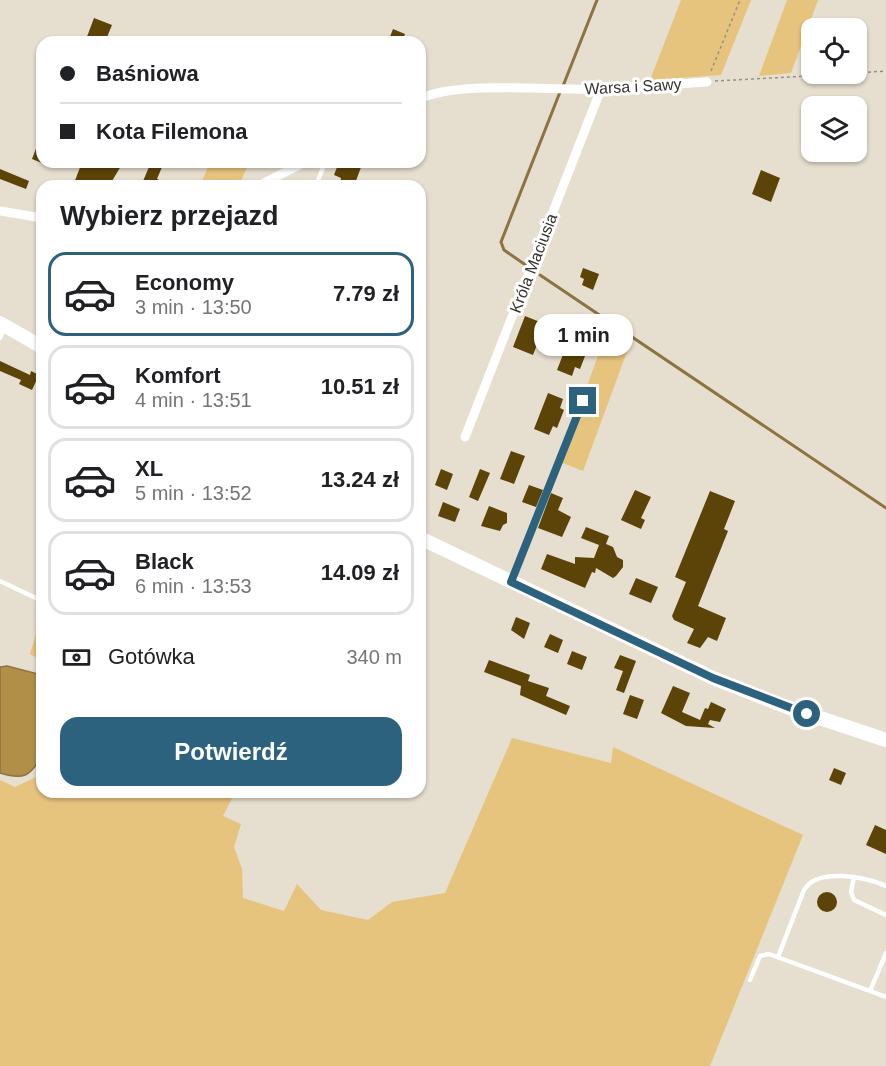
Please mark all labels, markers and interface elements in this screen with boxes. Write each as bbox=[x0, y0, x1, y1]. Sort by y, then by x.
map controls bbox=[801, 18, 867, 162]
button: locate bbox=[801, 18, 867, 84]
text: Baśniowa bbox=[96, 61, 199, 86]
street label: Warsa i Sawy bbox=[584, 75, 682, 98]
button: layers bbox=[801, 96, 867, 162]
text: Kota Filemona bbox=[96, 119, 248, 144]
text: Wybierz przejazd bbox=[60, 201, 279, 231]
street label: Króla Maciusia bbox=[507, 211, 560, 315]
icon: car bbox=[63, 267, 117, 321]
text: Economy bbox=[135, 270, 234, 295]
text: 7.79 zł bbox=[333, 281, 399, 306]
text: 3 min · 13:50 bbox=[135, 296, 252, 318]
callout: 1 min bbox=[534, 314, 632, 356]
text: 1 min bbox=[557, 324, 610, 346]
icon: car bbox=[63, 360, 117, 414]
text: Komfort bbox=[135, 363, 221, 388]
text: 10.51 zł bbox=[321, 374, 399, 399]
route end bbox=[569, 387, 596, 414]
text: 4 min · 13:51 bbox=[135, 389, 252, 411]
icon: car bbox=[63, 453, 117, 507]
text: XL bbox=[135, 456, 163, 481]
text: 13.24 zł bbox=[321, 467, 399, 492]
text: 5 min · 13:52 bbox=[135, 482, 252, 504]
icon: car bbox=[63, 546, 117, 600]
text: Black bbox=[135, 549, 194, 574]
text: 14.09 zł bbox=[321, 560, 399, 585]
text: 6 min · 13:53 bbox=[135, 575, 252, 597]
icon: cash bbox=[60, 641, 93, 674]
text: Gotówka bbox=[108, 644, 195, 669]
text: 340 m bbox=[346, 646, 402, 668]
route start bbox=[793, 700, 820, 727]
button: Potwierdź bbox=[60, 717, 402, 786]

